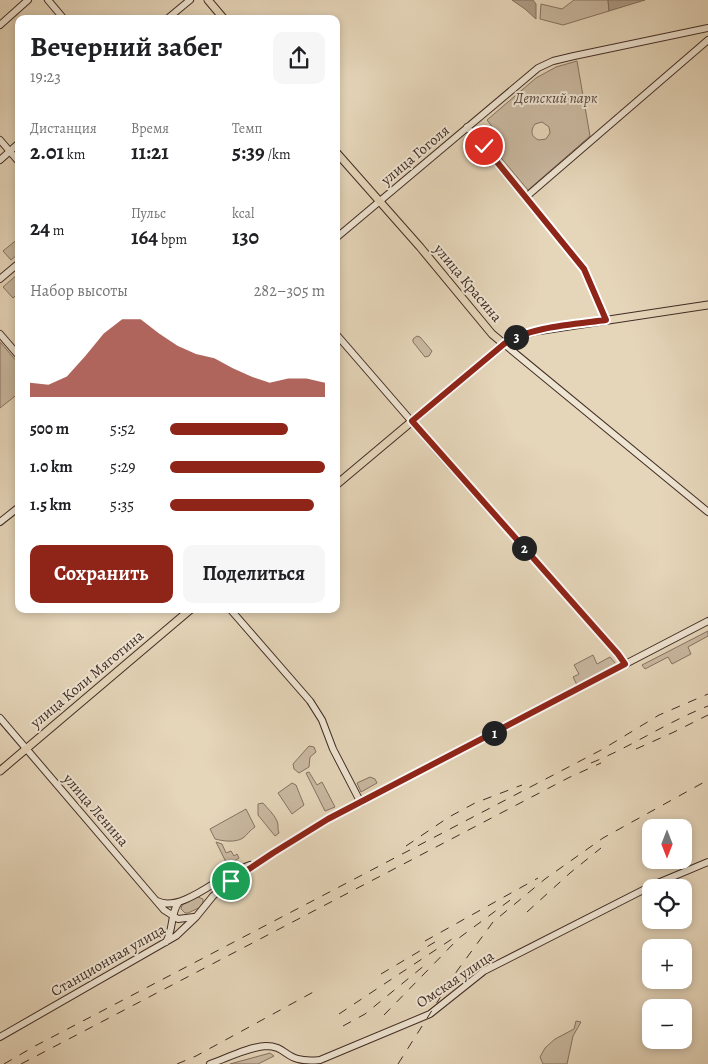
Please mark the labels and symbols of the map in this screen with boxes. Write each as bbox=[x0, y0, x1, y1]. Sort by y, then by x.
park label: Детский парк bbox=[513, 88, 598, 108]
street label: улица Гоголя bbox=[376, 120, 454, 190]
pin bbox=[463, 125, 505, 167]
street label: улица Красина bbox=[429, 239, 507, 326]
pin: 3 bbox=[504, 324, 528, 350]
pin: 2 bbox=[512, 536, 536, 560]
street label: улица Коли Мяготина bbox=[25, 626, 148, 733]
pin: 1 bbox=[482, 720, 506, 746]
street label: улица Ленина bbox=[58, 768, 133, 851]
north arrow bbox=[642, 819, 692, 869]
pin bbox=[210, 860, 252, 902]
street label: Станционная улица bbox=[47, 919, 169, 1001]
street label: Омская улица bbox=[412, 946, 498, 1012]

